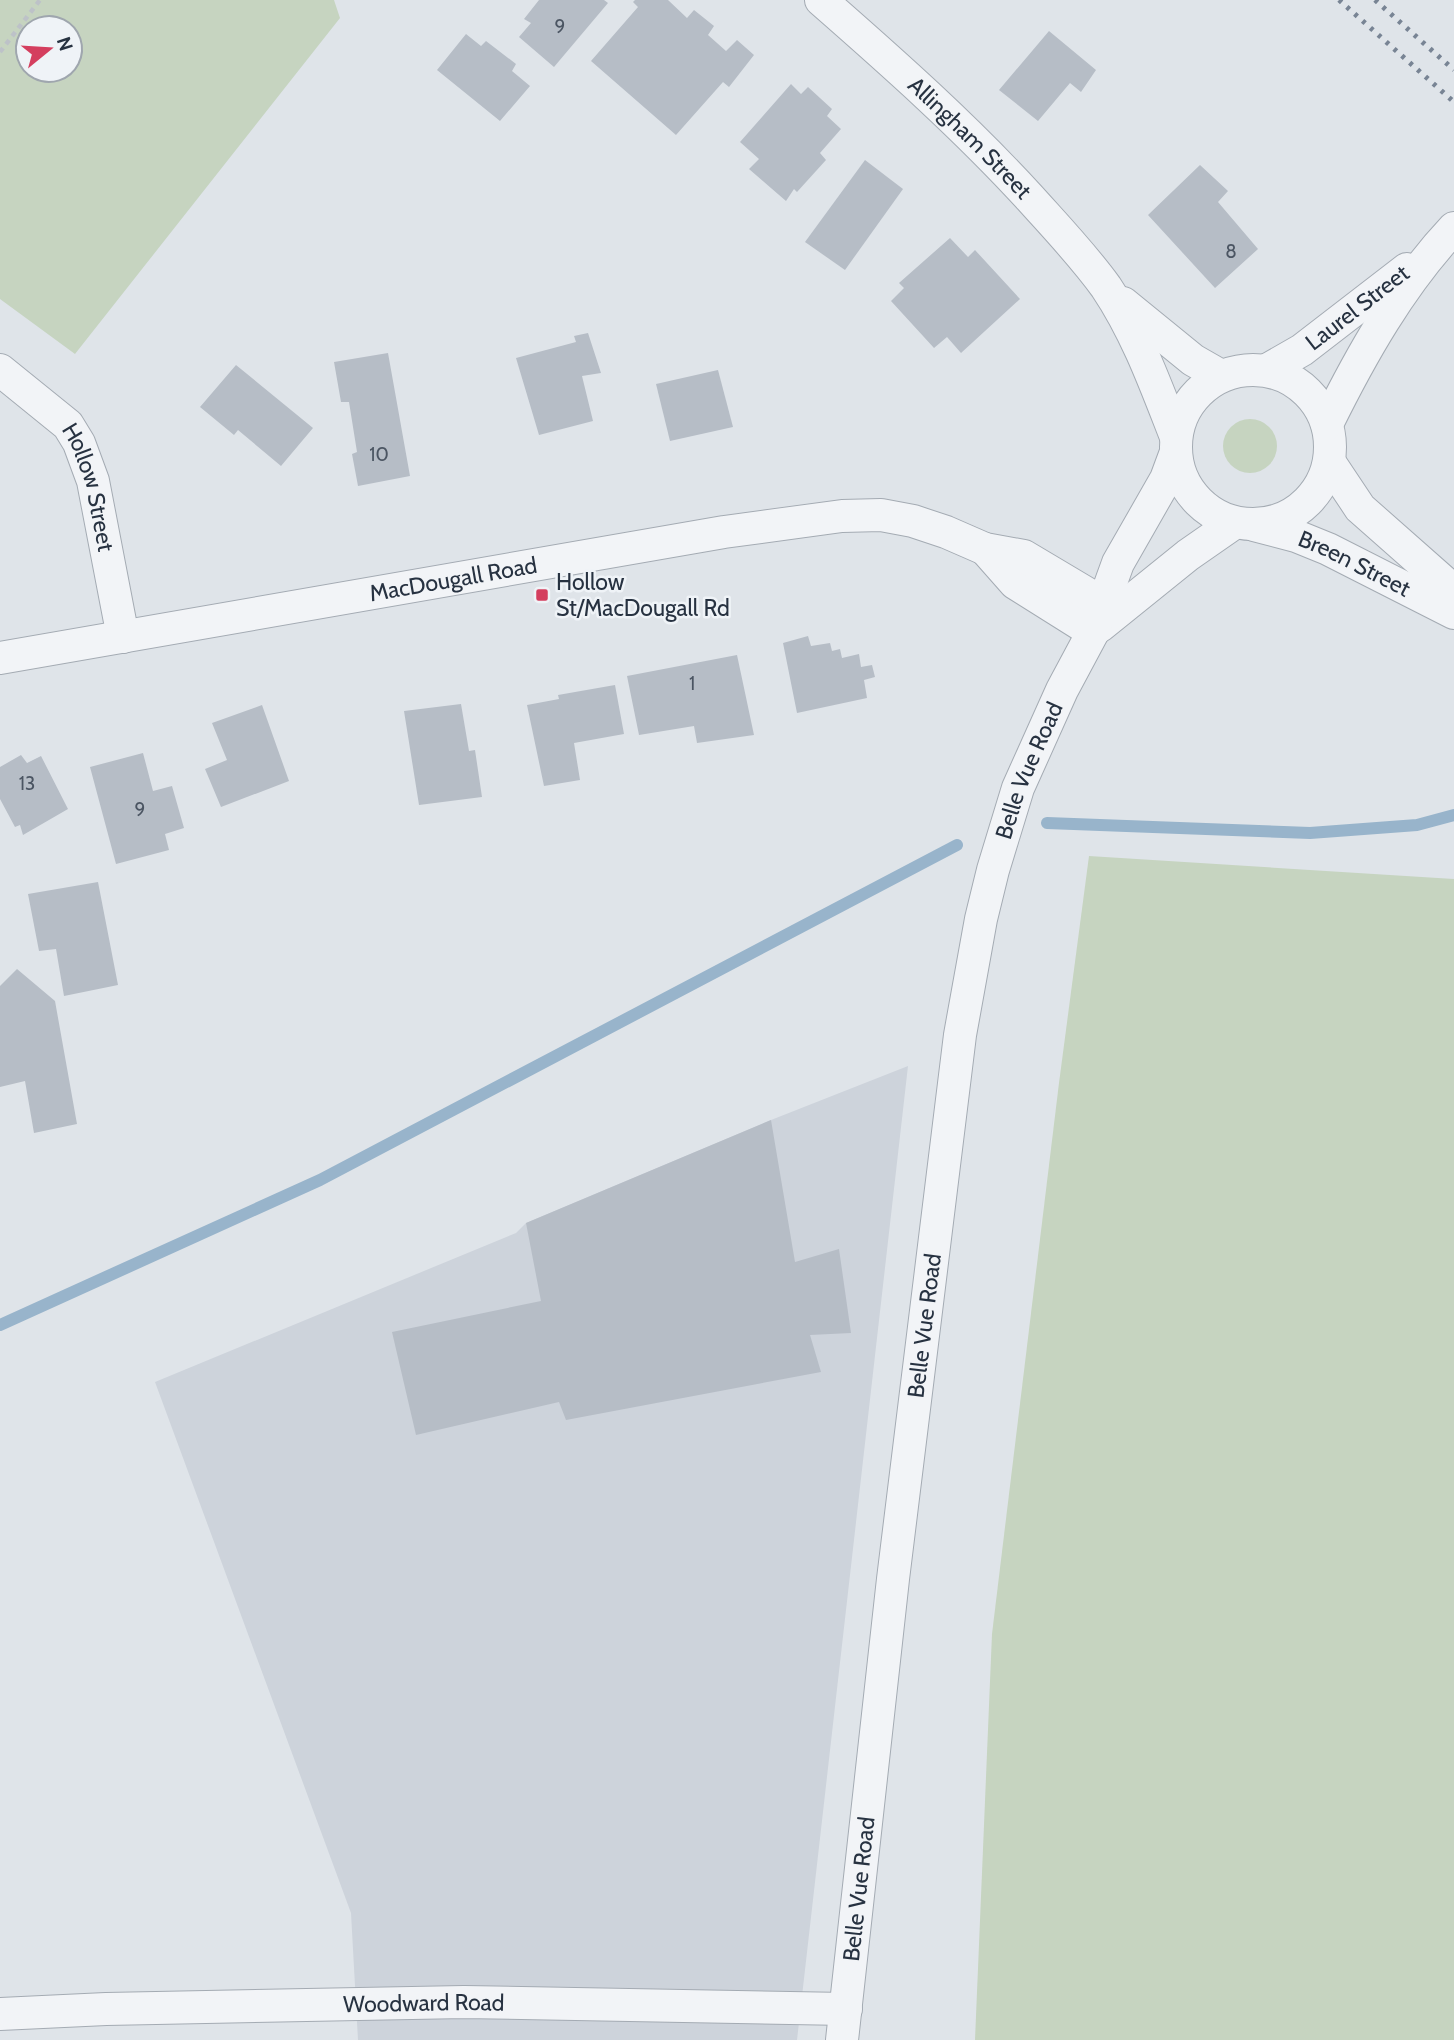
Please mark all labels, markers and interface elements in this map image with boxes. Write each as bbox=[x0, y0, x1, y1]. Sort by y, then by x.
north arrow bbox=[14, 14, 84, 84]
house number: 9 bbox=[555, 15, 565, 38]
text: N bbox=[52, 34, 78, 54]
street label: Allingham Street bbox=[903, 71, 1038, 205]
house number: 8 bbox=[1225, 240, 1237, 263]
street label: Laurel Street bbox=[1300, 259, 1415, 356]
street label: Hollow Street bbox=[56, 418, 120, 554]
house number: 10 bbox=[369, 443, 389, 466]
street label: Breen Street bbox=[1294, 524, 1415, 603]
street label: MacDougall Road bbox=[367, 551, 539, 607]
place label: Hollow St/MacDougall Rd bbox=[556, 568, 730, 622]
marker: Hollow St/MacDougall Rd bbox=[534, 587, 550, 603]
house number: 1 bbox=[689, 672, 695, 695]
street label: Belle Vue Road bbox=[989, 698, 1069, 842]
house number: 13 bbox=[19, 772, 35, 795]
house number: 9 bbox=[135, 798, 145, 821]
street label: Belle Vue Road bbox=[901, 1252, 947, 1400]
street label: Belle Vue Road bbox=[837, 1815, 881, 1963]
street label: Woodward Road bbox=[343, 1988, 505, 2018]

